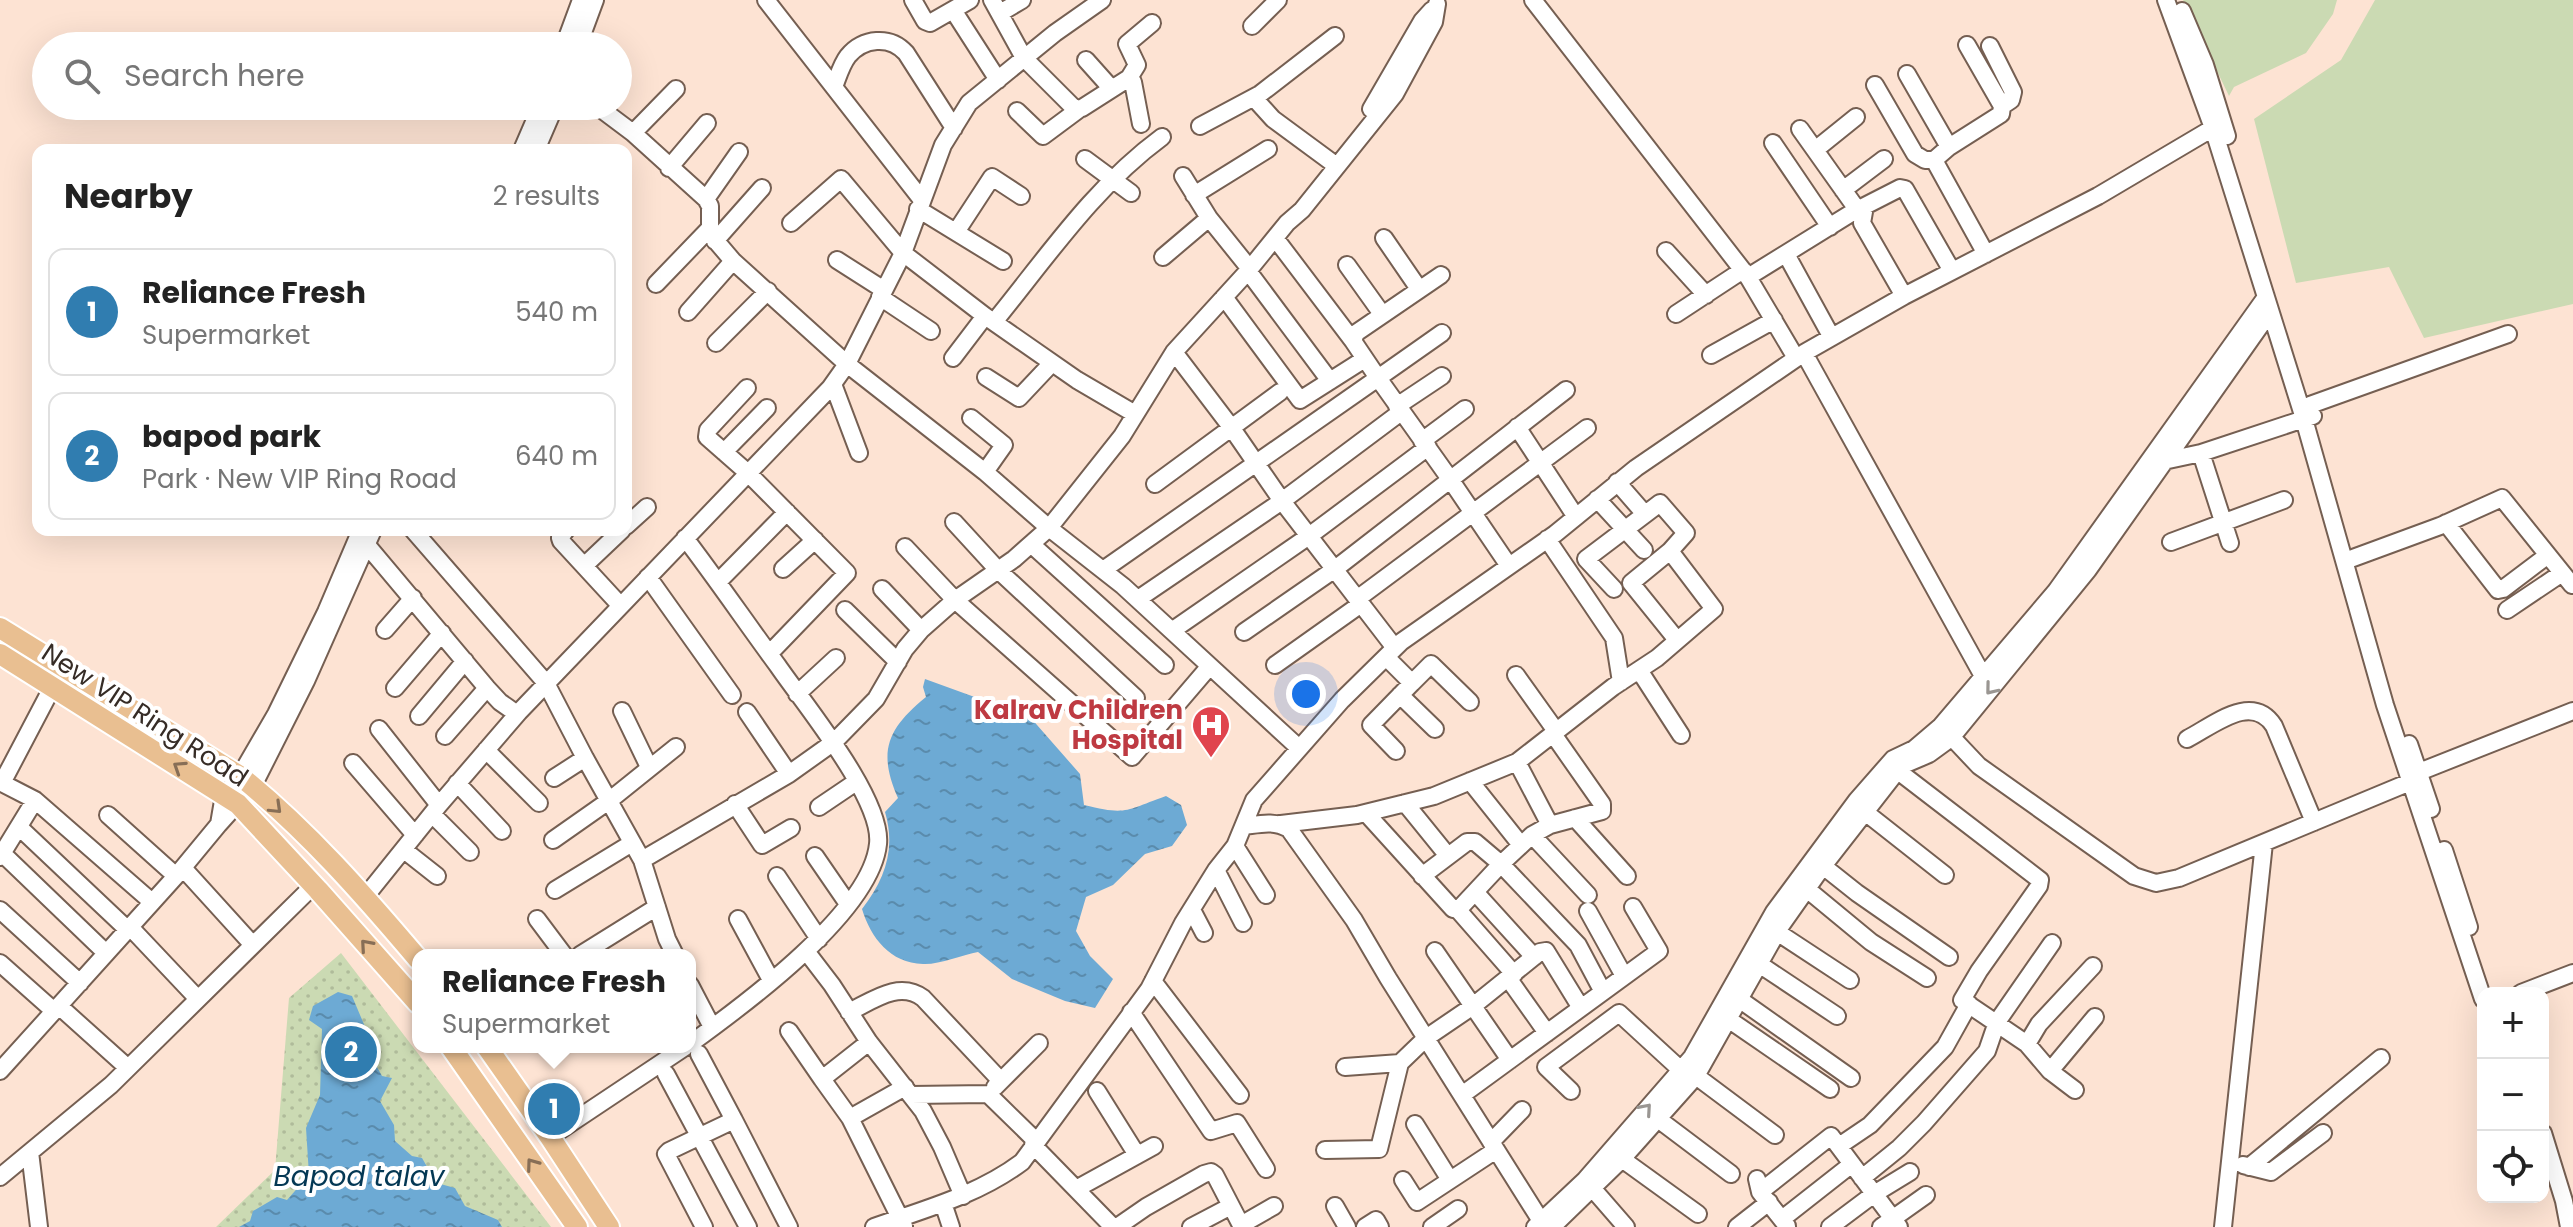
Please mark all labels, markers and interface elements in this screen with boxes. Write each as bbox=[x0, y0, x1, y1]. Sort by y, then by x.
search box bbox=[32, 32, 632, 120]
icon: search bbox=[60, 54, 104, 98]
text: Search here bbox=[124, 54, 305, 97]
text: Nearby bbox=[64, 172, 193, 220]
text: 2 results bbox=[493, 178, 600, 214]
text: Reliance Fresh bbox=[142, 271, 366, 314]
text: 1 bbox=[87, 294, 97, 330]
text: 540 m bbox=[515, 294, 598, 330]
text: Supermarket bbox=[142, 317, 310, 353]
text: bapod park bbox=[142, 415, 321, 458]
text: 2 bbox=[85, 438, 99, 474]
text: 640 m bbox=[515, 438, 598, 474]
text: Park · New VIP Ring Road bbox=[142, 461, 457, 497]
street label: New VIP Ring Road bbox=[35, 635, 255, 795]
your location bbox=[1286, 674, 1326, 714]
one-way arrow bbox=[1986, 680, 2001, 695]
place label: Kalrav Children Hospital bbox=[974, 692, 1183, 758]
hospital icon: Kalrav Children Hospital bbox=[1190, 704, 1232, 759]
one-way arrow bbox=[173, 761, 188, 776]
one-way arrow bbox=[267, 798, 281, 813]
one-way arrow bbox=[362, 939, 376, 954]
popup bbox=[412, 949, 696, 1053]
text: Reliance Fresh bbox=[442, 960, 666, 1003]
map controls bbox=[2477, 987, 2549, 1203]
button: + bbox=[2477, 987, 2549, 1059]
text: Supermarket bbox=[442, 1006, 610, 1042]
pin: 2 bbox=[325, 1022, 377, 1082]
button: − bbox=[2477, 1059, 2549, 1131]
pin: 1 bbox=[528, 1079, 580, 1139]
one-way arrow bbox=[1637, 1104, 1651, 1119]
button: locate bbox=[2477, 1131, 2549, 1203]
water label: Bapod talav bbox=[274, 1157, 446, 1196]
one-way arrow bbox=[527, 1158, 542, 1172]

